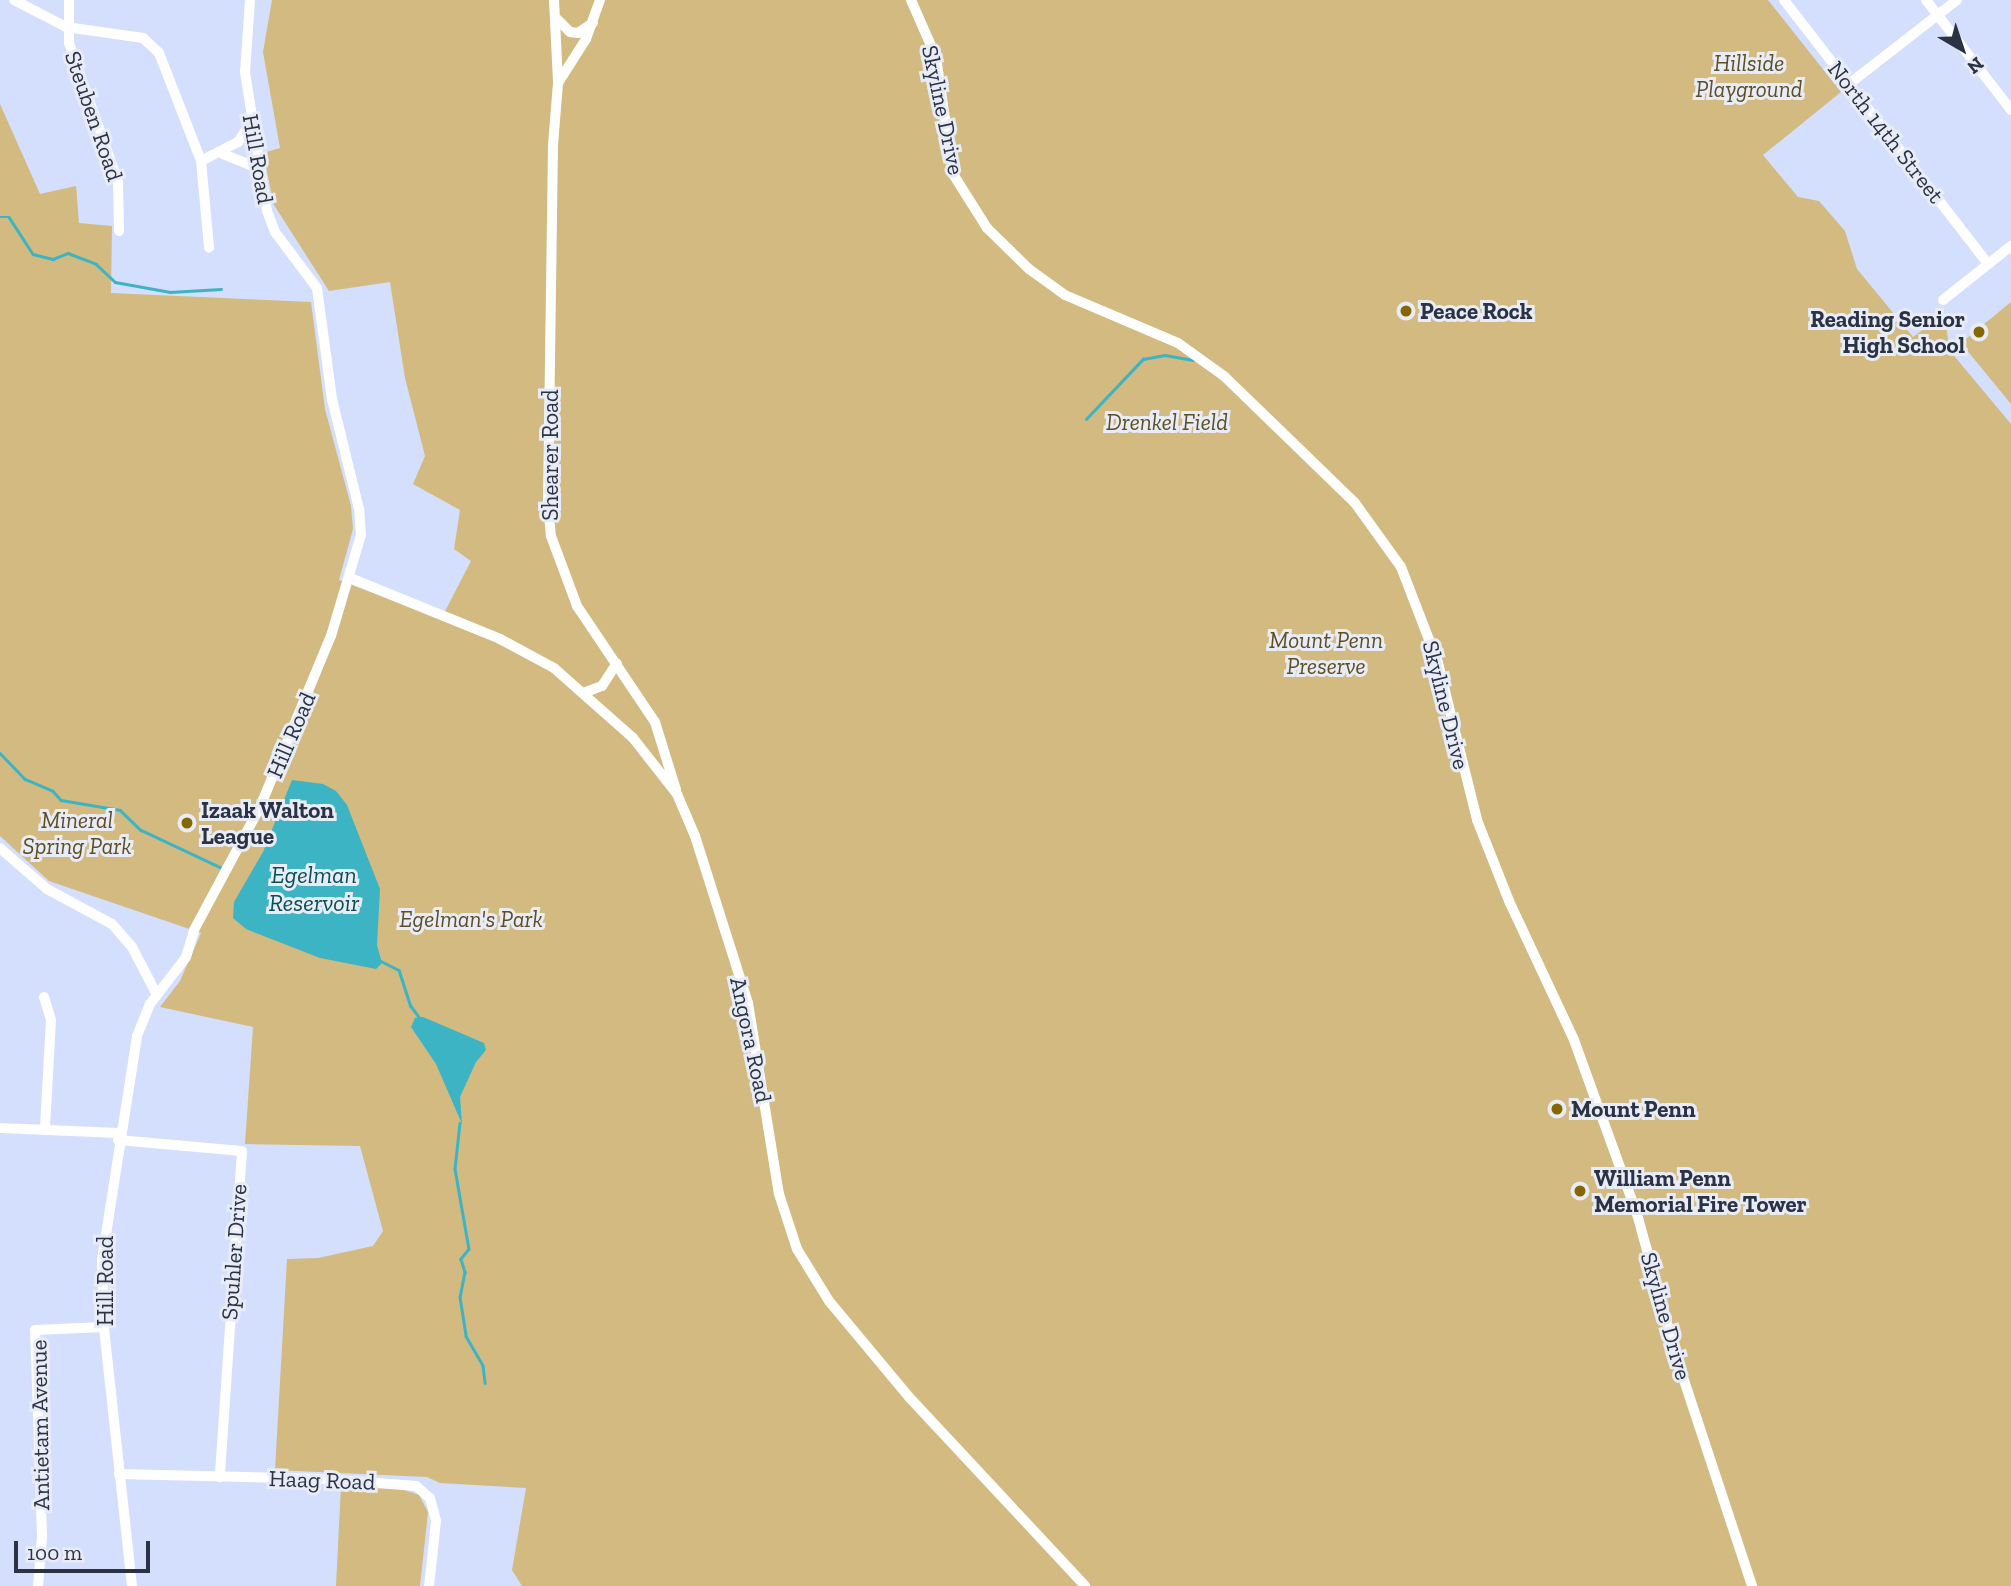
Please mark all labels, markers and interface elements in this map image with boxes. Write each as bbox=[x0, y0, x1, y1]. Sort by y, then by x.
north arrow bbox=[1927, 14, 1997, 84]
street label: Skyline Drive bbox=[916, 43, 970, 177]
street label: Steuben Road bbox=[59, 47, 129, 185]
park label: Hillside Playground bbox=[1695, 49, 1803, 103]
text: N bbox=[1963, 52, 1988, 79]
street label: North 14th Street bbox=[1822, 55, 1950, 209]
street label: Hill Road bbox=[237, 112, 279, 206]
place label: Peace Rock bbox=[1420, 297, 1532, 325]
marker: Peace Rock bbox=[1398, 303, 1414, 319]
place label: Reading Senior High School bbox=[1810, 305, 1965, 359]
marker: Reading Senior High School bbox=[1971, 324, 1987, 340]
street label: Shearer Road bbox=[536, 389, 564, 521]
park label: Drenkel Field bbox=[1106, 408, 1228, 436]
park label: Mount Penn Preserve bbox=[1269, 626, 1383, 680]
street label: Skyline Drive bbox=[1417, 638, 1475, 772]
street label: Hill Road bbox=[261, 688, 321, 782]
place label: Izaak Walton League bbox=[201, 796, 335, 850]
park label: Mineral Spring Park bbox=[23, 806, 131, 860]
marker: Izaak Walton League bbox=[179, 815, 195, 831]
water label: Egelman Reservoir bbox=[269, 861, 359, 917]
park label: Egelman's Park bbox=[399, 905, 543, 933]
street label: Angora Road bbox=[724, 975, 778, 1105]
place label: Mount Penn bbox=[1571, 1095, 1696, 1123]
marker: Mount Penn bbox=[1549, 1101, 1565, 1117]
place label: William Penn Memorial Fire Tower bbox=[1594, 1164, 1807, 1218]
street label: Spuhler Drive bbox=[215, 1183, 253, 1321]
marker: William Penn Memorial Fire Tower bbox=[1572, 1183, 1588, 1199]
street label: Hill Road bbox=[91, 1236, 119, 1326]
street label: Skyline Drive bbox=[1635, 1249, 1697, 1383]
street label: Antietam Avenue bbox=[25, 1339, 55, 1511]
street label: Haag Road bbox=[268, 1464, 376, 1496]
scale bar bbox=[18, 1526, 154, 1570]
text: 100 m bbox=[27, 1540, 82, 1565]

